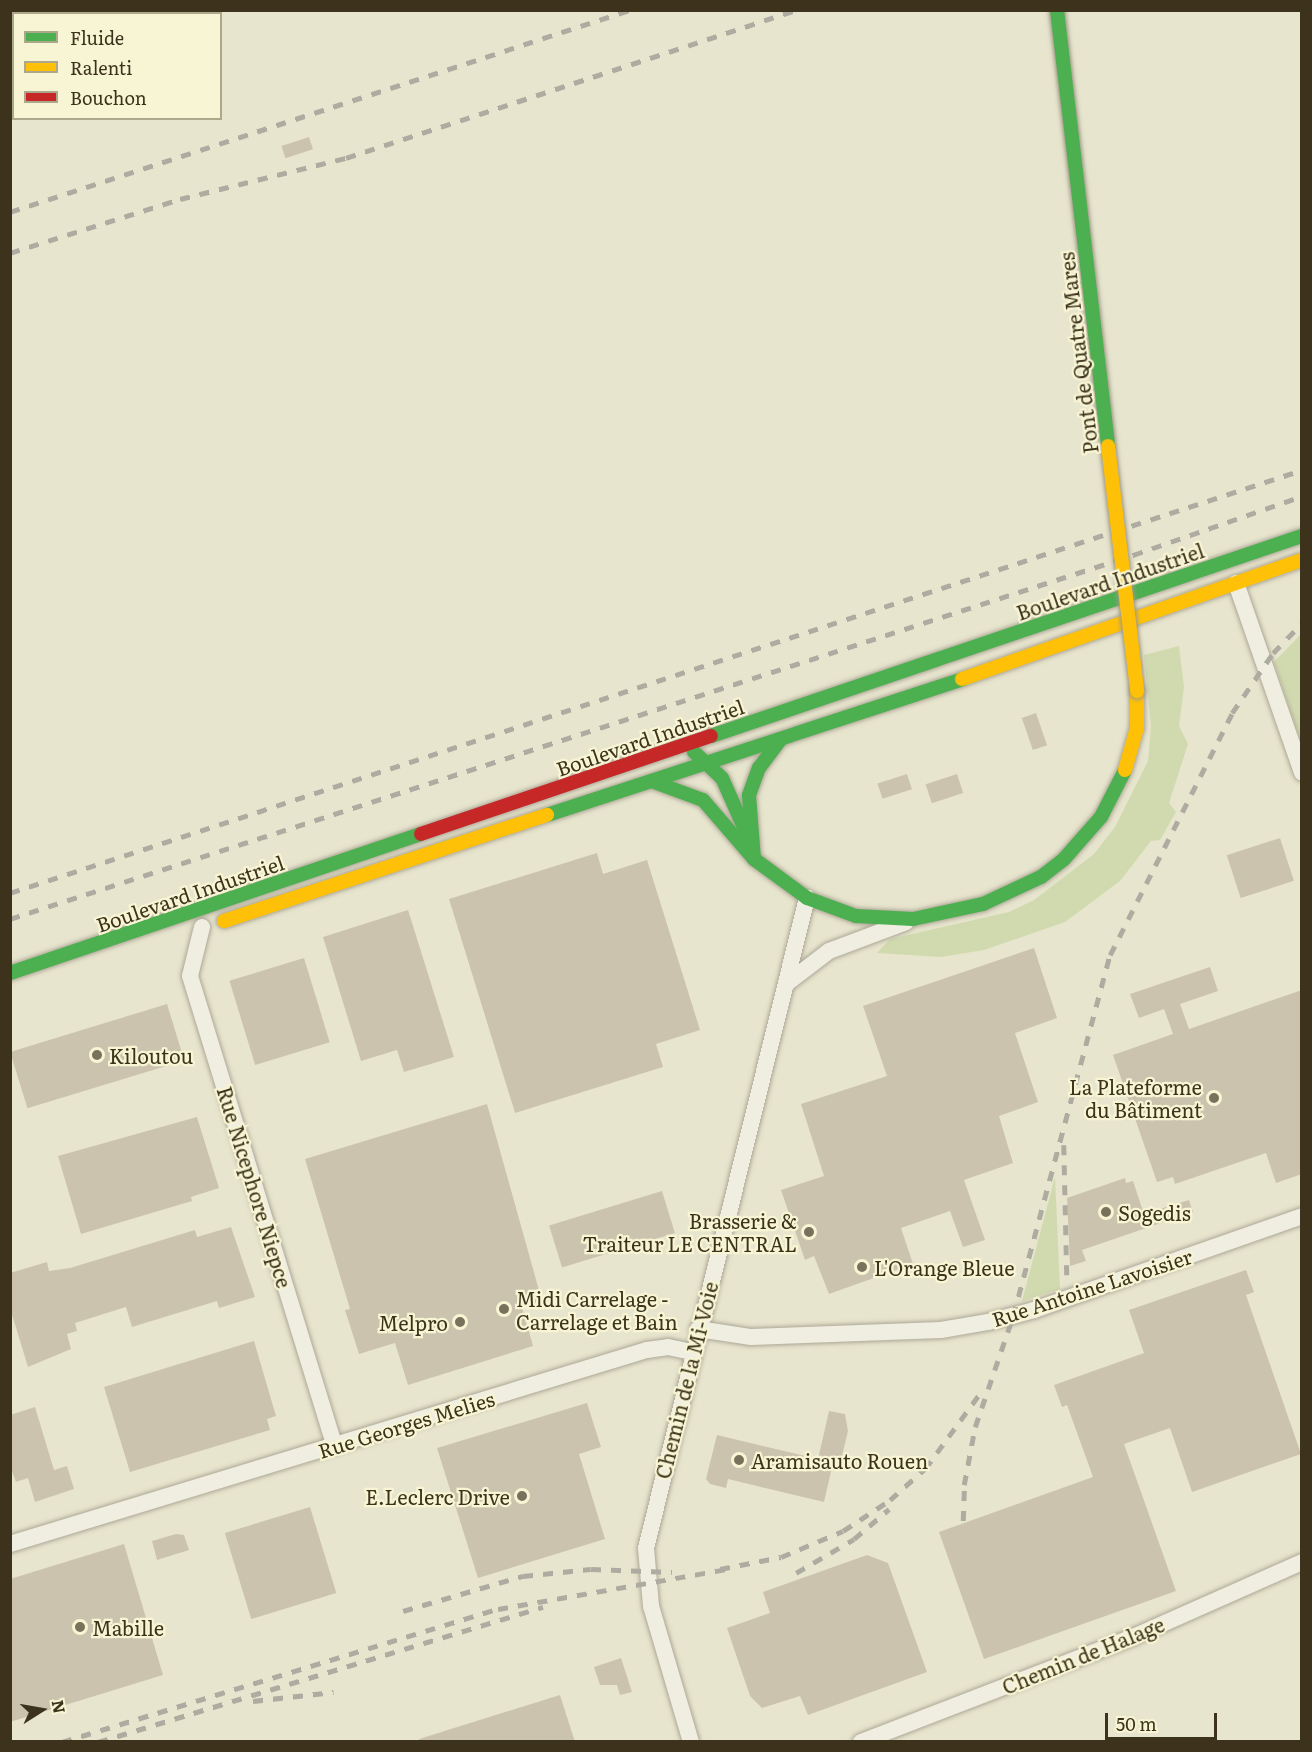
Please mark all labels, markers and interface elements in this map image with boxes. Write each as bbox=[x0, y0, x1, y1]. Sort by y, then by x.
legend bbox=[12, 12, 222, 120]
text: Fluide bbox=[70, 24, 124, 51]
text: Ralenti bbox=[70, 54, 132, 81]
text: Bouchon bbox=[70, 84, 147, 111]
street label: Pont de Quatre Mares bbox=[1054, 251, 1102, 455]
street label: Boulevard Industriel bbox=[1013, 538, 1207, 624]
street label: Boulevard Industriel bbox=[553, 694, 747, 780]
street label: Boulevard Industriel bbox=[93, 850, 287, 936]
place label: Kiloutou bbox=[109, 1043, 193, 1067]
marker: Kiloutou bbox=[90, 1048, 104, 1062]
place label: La Plateforme du Bâtiment bbox=[1069, 1074, 1202, 1121]
street label: Rue Nicephore Niepce bbox=[213, 1083, 297, 1291]
marker: La Plateforme du Bâtiment bbox=[1207, 1091, 1221, 1105]
place label: Sogedis bbox=[1118, 1200, 1191, 1224]
marker: Sogedis bbox=[1099, 1205, 1113, 1219]
place label: Brasserie & Traiteur LE CENTRAL bbox=[582, 1208, 797, 1255]
marker: Brasserie & Traiteur LE CENTRAL bbox=[802, 1225, 816, 1239]
street label: Rue Antoine Lavoisier bbox=[989, 1243, 1195, 1331]
place label: L'Orange Bleue bbox=[874, 1255, 1015, 1279]
marker: L'Orange Bleue bbox=[855, 1260, 869, 1274]
street label: Chemin de la Mi-Voie bbox=[650, 1279, 722, 1481]
place label: Midi Carrelage - Carrelage et Bain bbox=[516, 1286, 678, 1333]
marker: Midi Carrelage - Carrelage et Bain bbox=[497, 1302, 511, 1316]
place label: Melpro bbox=[379, 1310, 448, 1334]
marker: Melpro bbox=[453, 1315, 467, 1329]
street label: Rue Georges Melies bbox=[315, 1386, 497, 1462]
place label: Aramisauto Rouen bbox=[751, 1448, 928, 1472]
marker: Aramisauto Rouen bbox=[732, 1453, 746, 1467]
place label: E.Leclerc Drive bbox=[365, 1484, 510, 1508]
marker: E.Leclerc Drive bbox=[515, 1489, 529, 1503]
street label: Chemin de Halage bbox=[998, 1611, 1168, 1699]
place label: Mabille bbox=[92, 1615, 164, 1639]
marker: Mabille bbox=[73, 1620, 87, 1634]
north arrow bbox=[12, 1680, 72, 1740]
text: N bbox=[47, 1698, 73, 1715]
scale bar bbox=[1108, 1701, 1220, 1739]
text: 50 m bbox=[1116, 1710, 1157, 1737]

